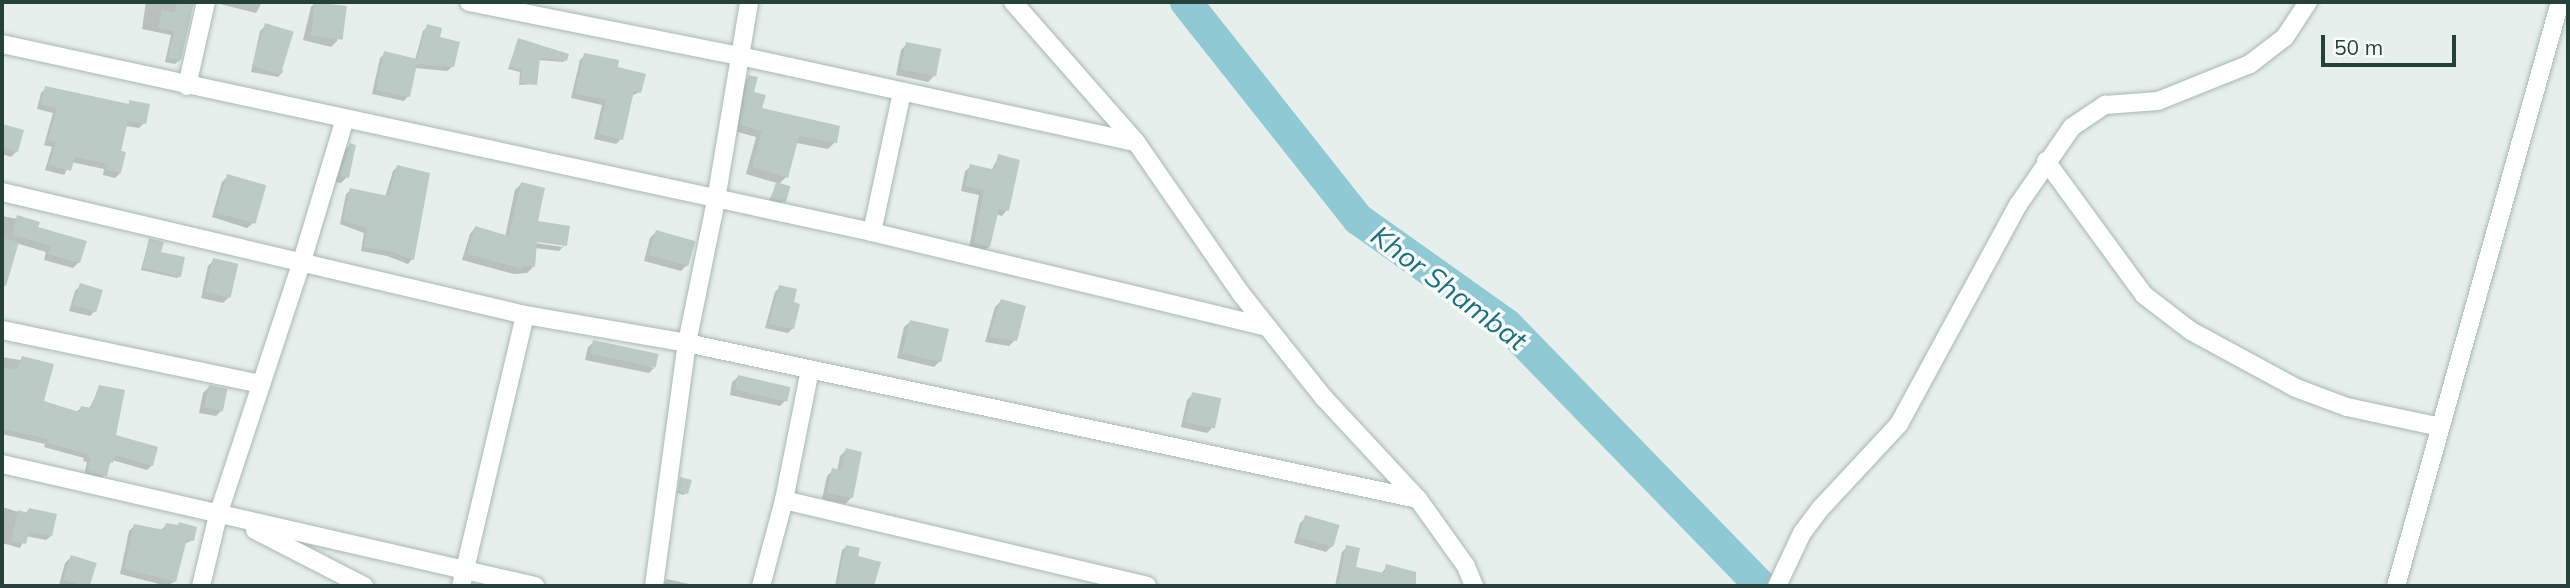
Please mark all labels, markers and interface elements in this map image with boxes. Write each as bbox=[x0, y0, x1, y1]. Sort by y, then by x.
scale bar bbox=[2325, 21, 2460, 65]
text: 50 m bbox=[2334, 34, 2383, 60]
water label: Khor Shambat bbox=[1365, 219, 1533, 357]

